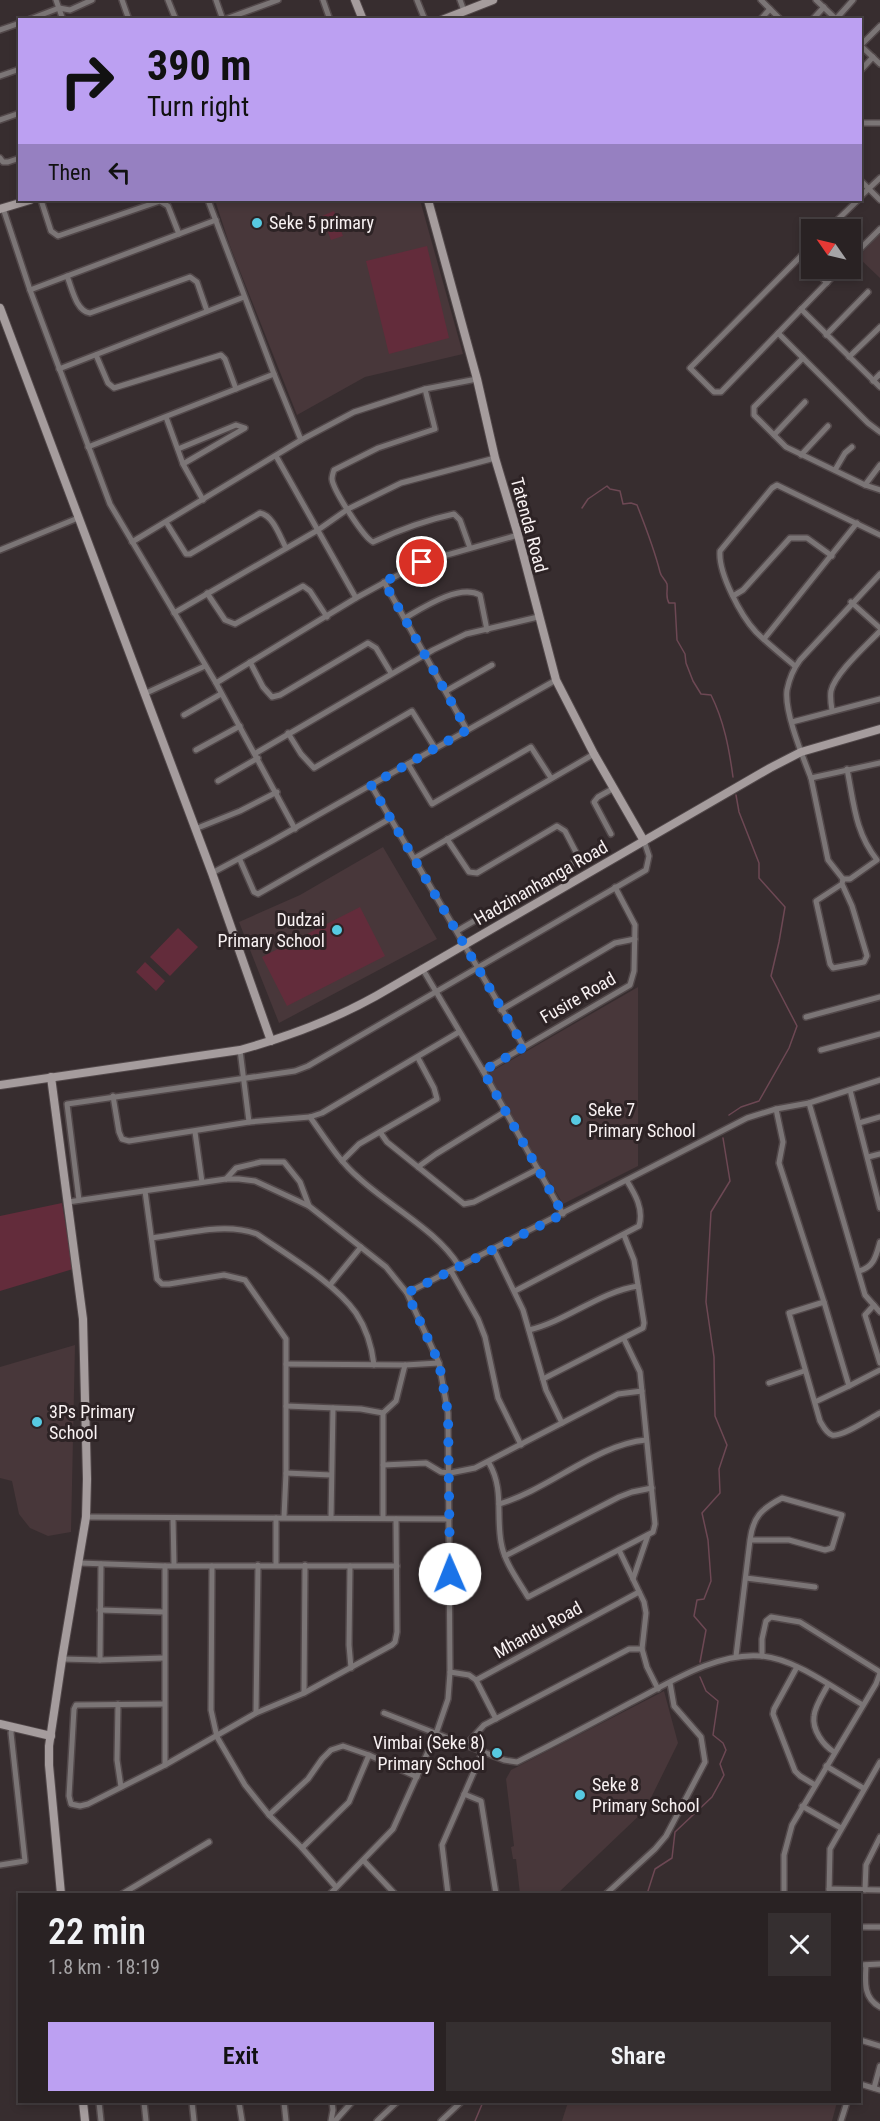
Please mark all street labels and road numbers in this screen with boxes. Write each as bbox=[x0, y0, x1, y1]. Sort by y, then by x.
street label: Tatenda Road bbox=[507, 475, 552, 575]
street label: Hadzinanhanga Road bbox=[470, 836, 611, 929]
street label: Fusire Road bbox=[536, 968, 619, 1028]
street label: Mhandu Road bbox=[490, 1597, 586, 1662]

